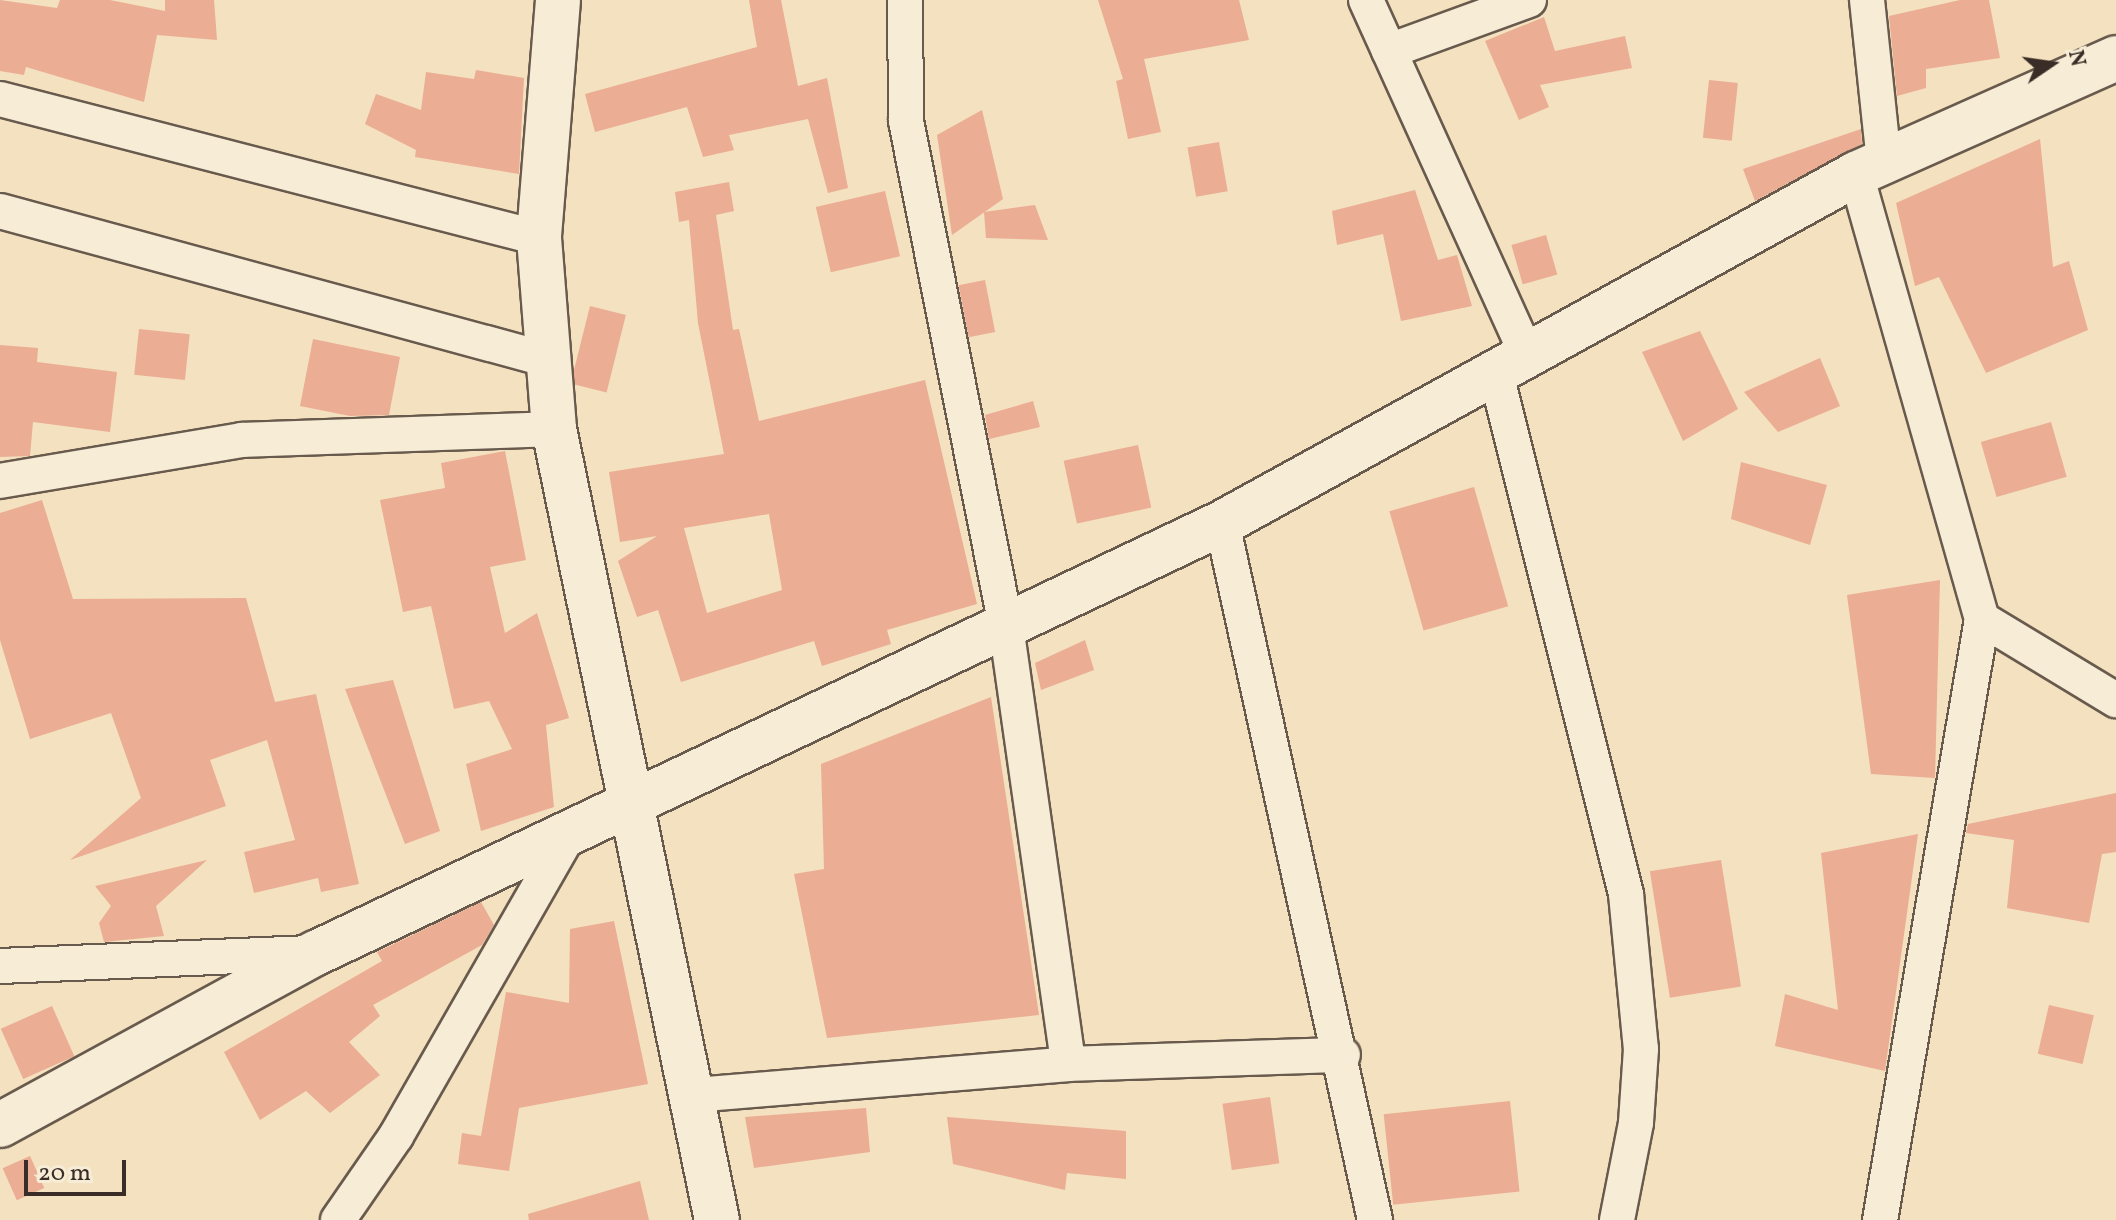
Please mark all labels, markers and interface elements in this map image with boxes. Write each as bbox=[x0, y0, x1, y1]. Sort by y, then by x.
north arrow bbox=[2012, 24, 2092, 104]
text: N bbox=[2059, 47, 2093, 70]
scale bar bbox=[28, 1144, 130, 1194]
text: 20 m bbox=[38, 1157, 91, 1191]

